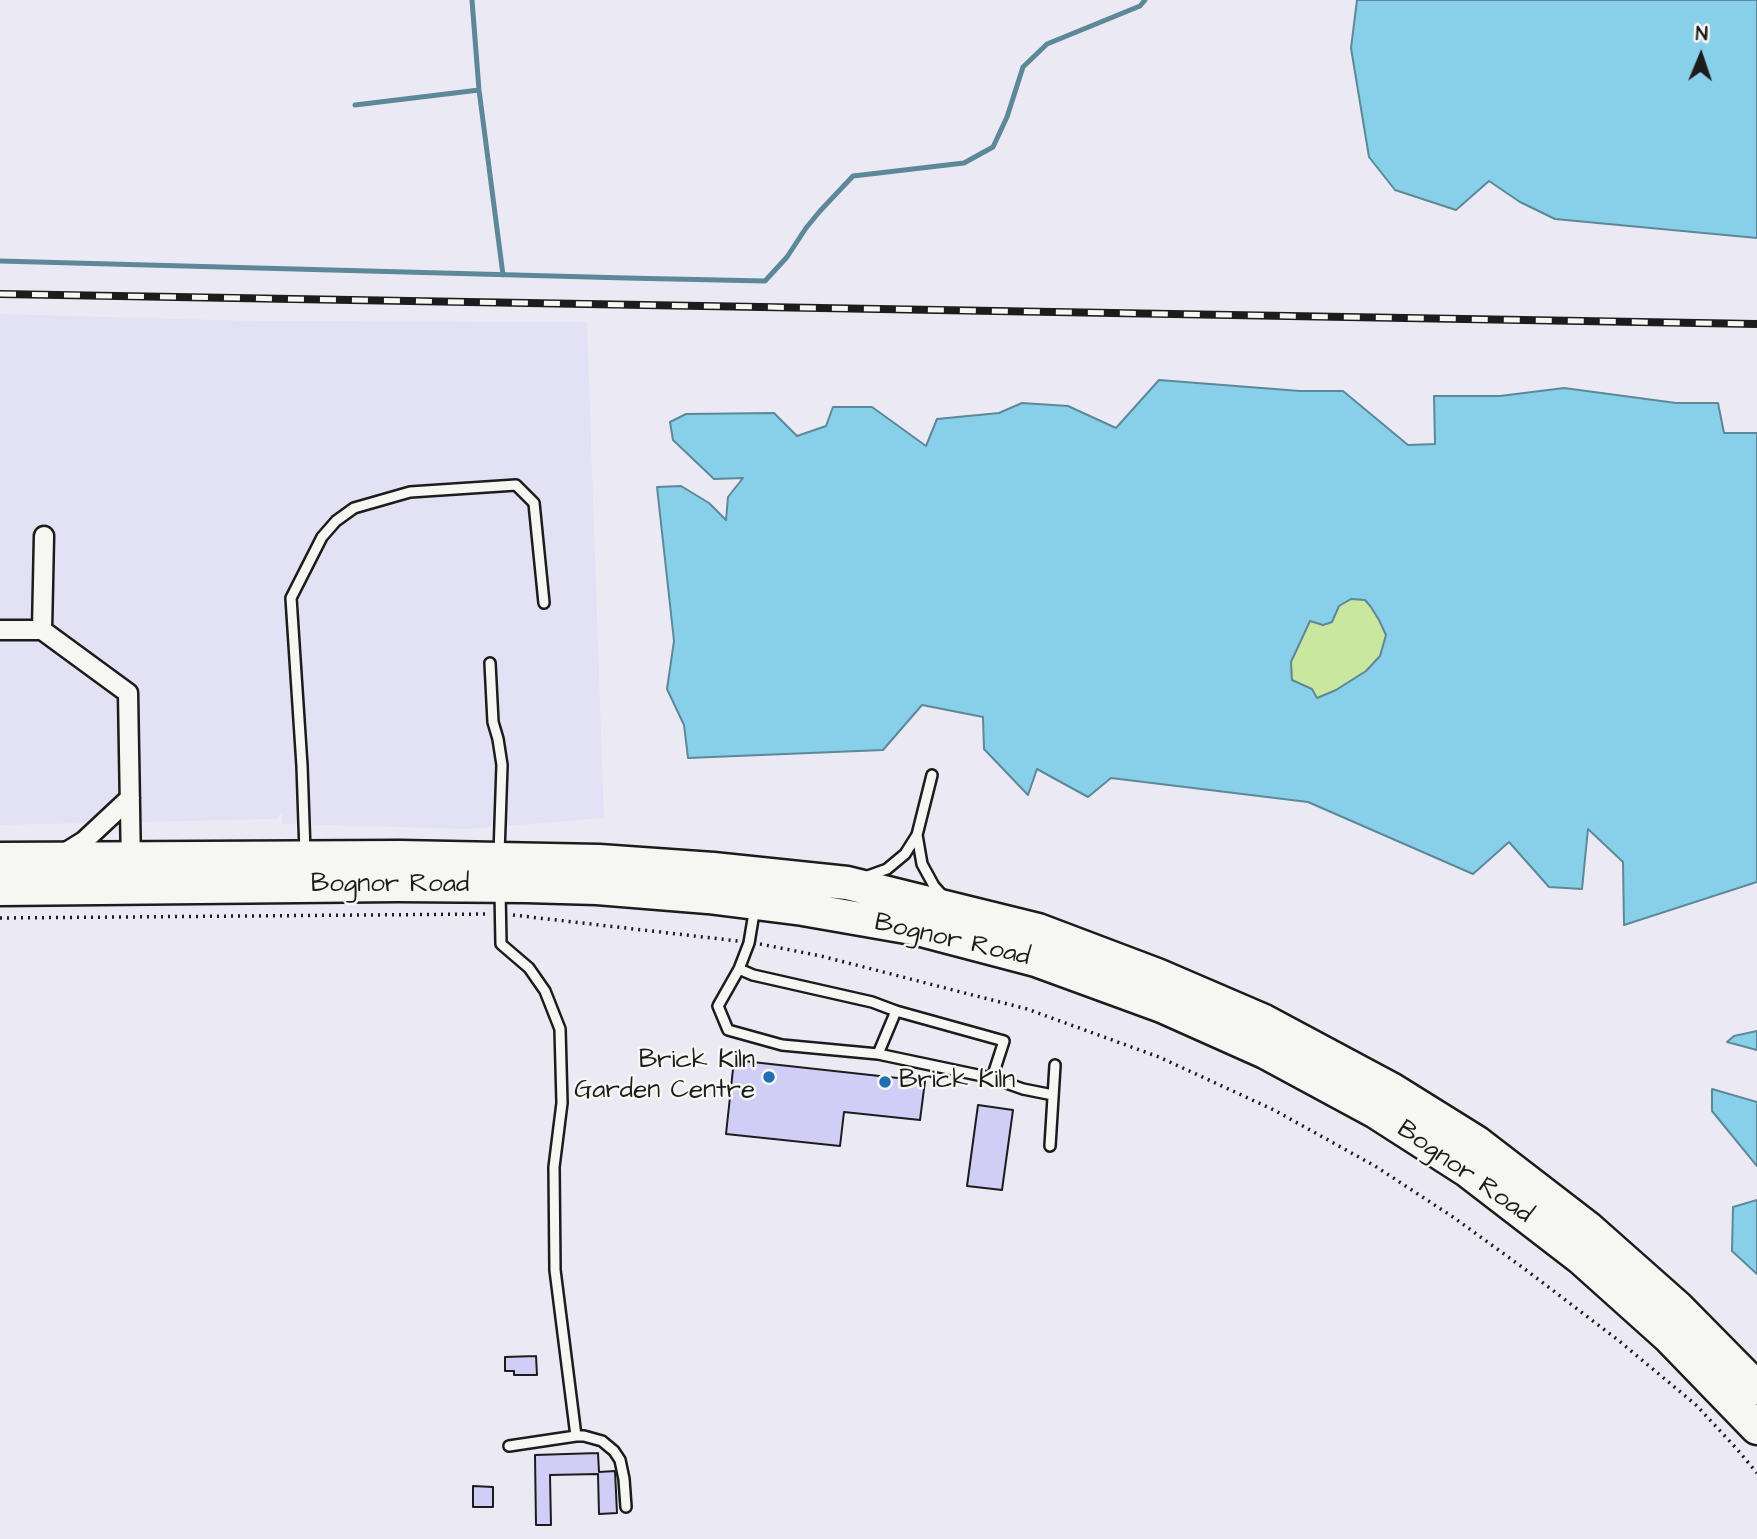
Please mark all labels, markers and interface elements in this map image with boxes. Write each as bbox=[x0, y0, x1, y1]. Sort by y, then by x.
north arrow bbox=[1666, 21, 1736, 91]
text: N bbox=[1695, 21, 1708, 48]
street label: Bognor Road bbox=[311, 870, 469, 902]
street label: Bognor Road bbox=[871, 908, 1033, 974]
place label: Brick Kiln Garden Centre bbox=[574, 1046, 755, 1108]
place label: Brick Kiln bbox=[899, 1066, 1015, 1098]
marker: Brick Kiln Garden Centre bbox=[761, 1069, 777, 1085]
marker: Brick Kiln bbox=[877, 1074, 893, 1090]
street label: Bognor Road bbox=[1390, 1115, 1538, 1231]

